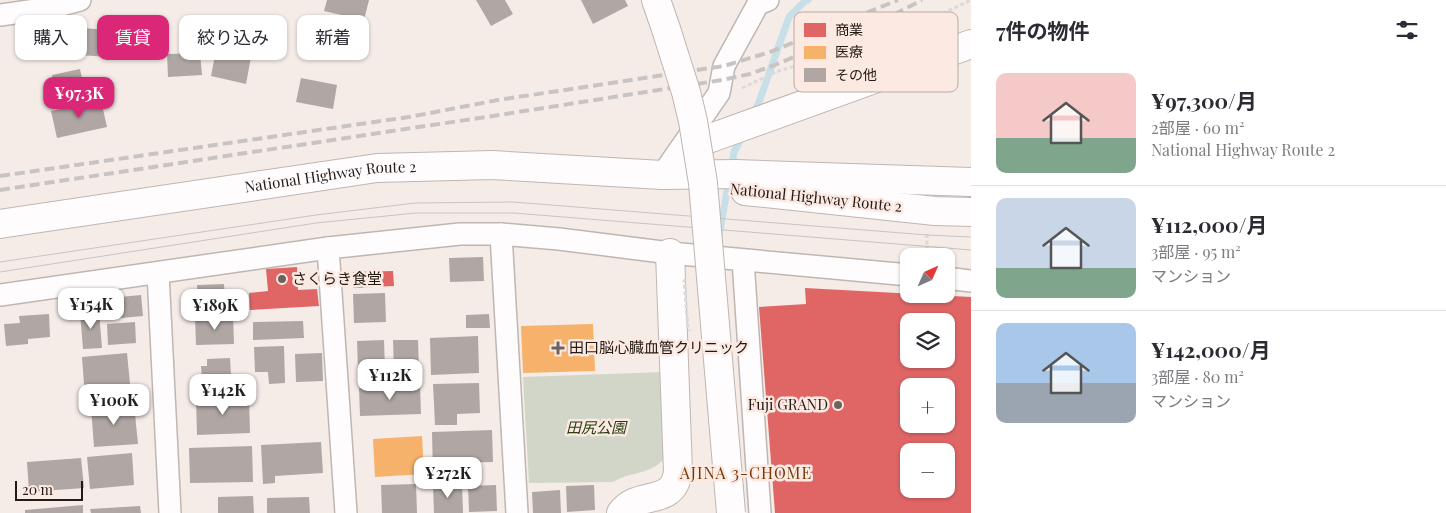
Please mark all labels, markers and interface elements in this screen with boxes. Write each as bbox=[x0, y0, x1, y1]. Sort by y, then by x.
legend bbox=[794, 12, 958, 92]
chip: 購入 bbox=[15, 15, 87, 60]
chip: 賃貸 bbox=[97, 15, 169, 60]
chip: 絞り込み bbox=[179, 15, 287, 60]
chip: 新着 bbox=[297, 15, 369, 60]
text: 7件の物件 bbox=[996, 16, 1090, 44]
icon: filters bbox=[1393, 16, 1421, 44]
text: 商業 bbox=[835, 20, 863, 39]
text: 医療 bbox=[835, 42, 863, 61]
text: その他 bbox=[835, 65, 877, 84]
pin: ¥97.3K bbox=[38, 76, 120, 119]
text: ¥97.3K bbox=[54, 82, 104, 103]
text: ¥97,300/月 bbox=[1151, 86, 1257, 114]
icon: home bbox=[1036, 93, 1096, 153]
text: 2部屋 · 60 m² bbox=[1151, 117, 1244, 138]
text: National Highway Route 2 bbox=[1151, 139, 1335, 160]
street label: National Highway Route 2 bbox=[243, 156, 417, 197]
street label: National Highway Route 2 bbox=[729, 178, 903, 216]
text: ¥112,000/月 bbox=[1151, 210, 1267, 238]
icon: home bbox=[1036, 218, 1096, 278]
text: 3部屋 · 95 m² bbox=[1151, 241, 1241, 262]
north arrow bbox=[900, 248, 955, 302]
map controls bbox=[900, 248, 955, 498]
text: マンション bbox=[1151, 265, 1231, 286]
place label: さくらき食堂 bbox=[292, 268, 382, 288]
marker: さくらき食堂 bbox=[276, 273, 288, 285]
pin: ¥154K bbox=[56, 288, 126, 330]
pin: ¥189K bbox=[180, 288, 250, 331]
text: ¥154K bbox=[69, 293, 113, 314]
text: ¥189K bbox=[192, 294, 238, 315]
button: layers bbox=[900, 313, 955, 368]
text: ¥142,000/月 bbox=[1151, 335, 1270, 363]
place label: 田口脳心臓血管クリニック bbox=[569, 337, 749, 357]
marker: 田口脳心臓血管クリニック bbox=[551, 341, 565, 355]
icon: home bbox=[1036, 343, 1096, 403]
pin: ¥112K bbox=[355, 358, 425, 401]
text: ¥112K bbox=[369, 364, 411, 385]
text: 3部屋 · 80 m² bbox=[1151, 366, 1244, 387]
pin: ¥142K bbox=[188, 374, 258, 416]
button: + bbox=[900, 378, 955, 433]
text: ¥142K bbox=[200, 379, 246, 400]
pin: ¥100K bbox=[79, 384, 149, 426]
text: ¥100K bbox=[89, 389, 139, 410]
text: マンション bbox=[1151, 390, 1231, 411]
place label: Fuji GRAND bbox=[748, 394, 828, 414]
marker: Fuji GRAND bbox=[832, 399, 844, 411]
park label: 田尻公園 bbox=[566, 417, 628, 437]
button: − bbox=[900, 443, 955, 498]
pin: ¥272K bbox=[413, 456, 483, 499]
text: ¥272K bbox=[425, 462, 471, 483]
district label: AJINA 3-CHOME bbox=[679, 462, 812, 483]
scale bar bbox=[15, 478, 82, 501]
text: 20 m bbox=[22, 480, 53, 499]

